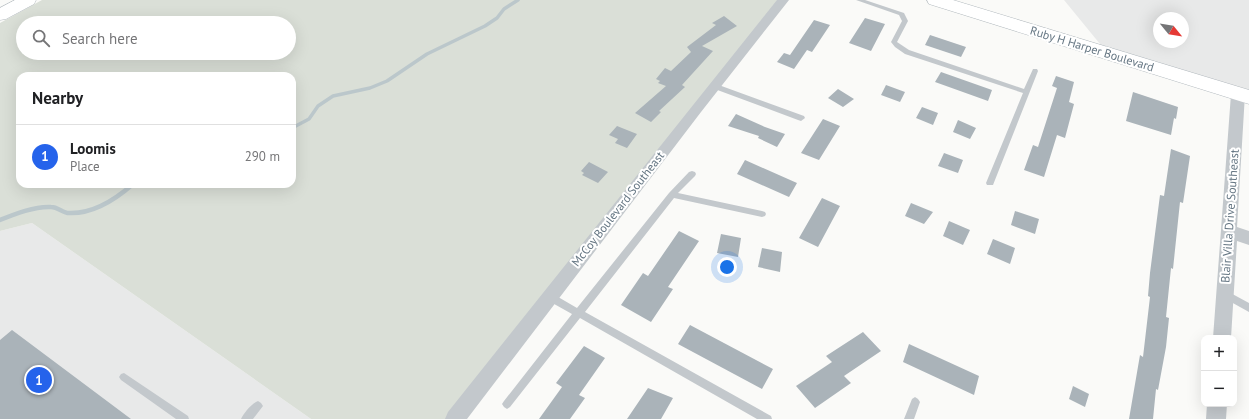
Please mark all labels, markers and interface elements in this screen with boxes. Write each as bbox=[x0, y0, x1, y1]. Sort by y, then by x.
north arrow bbox=[1153, 12, 1189, 48]
search box bbox=[16, 16, 296, 60]
street label: Ruby H Harper Boulevard bbox=[1028, 22, 1156, 75]
icon: search bbox=[30, 27, 52, 49]
text: Search here bbox=[62, 29, 138, 48]
text: Nearby bbox=[32, 87, 83, 109]
text: Loomis bbox=[70, 139, 116, 158]
text: 1 bbox=[41, 148, 49, 165]
text: 290 m bbox=[245, 148, 280, 165]
street label: McCoy Boulevard Southeast bbox=[568, 148, 667, 269]
street label: Blair Villa Drive Southeast bbox=[1217, 149, 1242, 283]
text: Place bbox=[70, 158, 100, 175]
your location bbox=[717, 257, 737, 277]
map controls bbox=[1201, 335, 1237, 407]
button: + bbox=[1201, 335, 1237, 371]
pin: 1 bbox=[26, 365, 52, 395]
button: − bbox=[1201, 371, 1237, 407]

